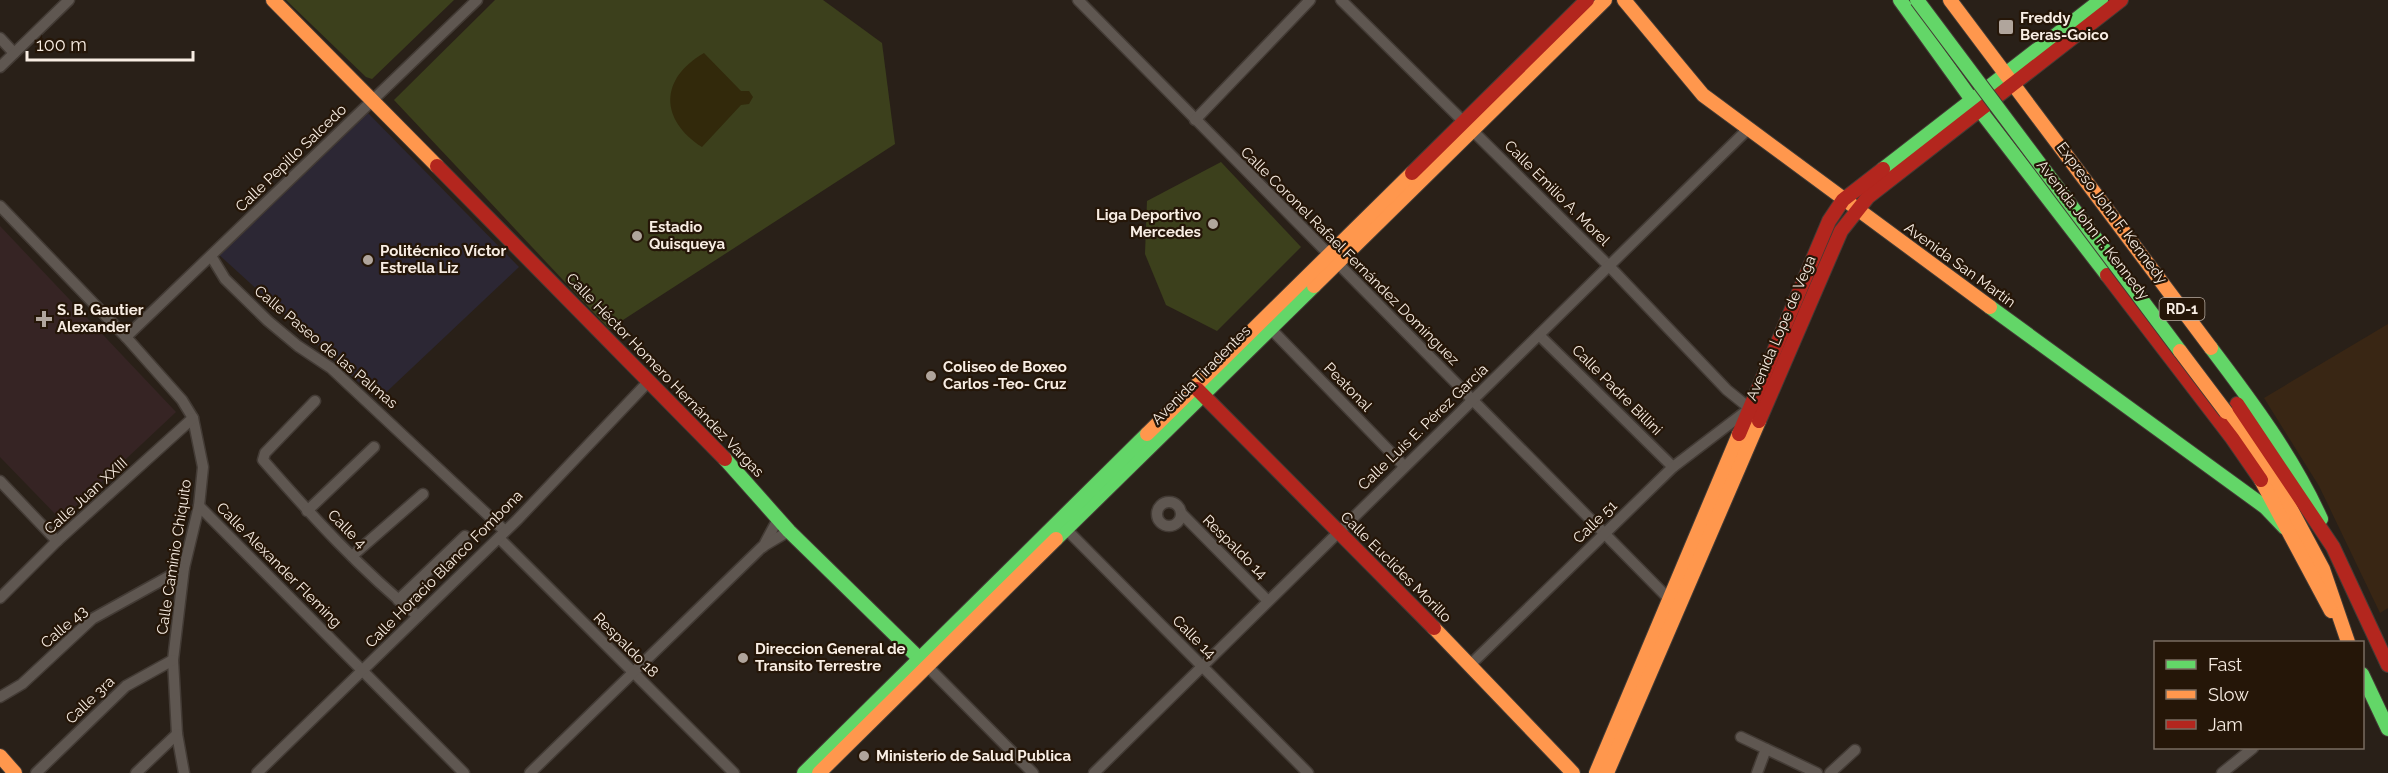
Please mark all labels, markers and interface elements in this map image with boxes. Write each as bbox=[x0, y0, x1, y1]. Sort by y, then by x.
place label: Freddy Beras-Goico bbox=[2020, 9, 2109, 44]
marker: Freddy Beras-Goico bbox=[1997, 18, 2015, 36]
scale bar bbox=[27, 24, 194, 62]
text: 100 m bbox=[36, 34, 87, 55]
street label: Calle Pepillo Salcedo bbox=[232, 100, 350, 216]
street label: Calle Emilio A. Morel bbox=[1501, 137, 1614, 250]
street label: Expreso John F. Kennedy bbox=[2053, 139, 2171, 287]
street label: Calle Coronel Rafael Fernández Domínguez bbox=[1237, 143, 1463, 369]
street label: Avenida John F. Kennedy bbox=[2033, 157, 2153, 303]
place label: Liga Deportivo Mercedes bbox=[1096, 206, 1201, 241]
marker: Liga Deportivo Mercedes bbox=[1206, 217, 1220, 231]
place label: Estadio Quisqueya bbox=[649, 218, 725, 253]
street label: Avenida San Martín bbox=[1901, 219, 2019, 311]
marker: Estadio Quisqueya bbox=[630, 229, 644, 243]
place label: Politécnico Víctor Estrella Liz bbox=[380, 242, 506, 277]
marker: Politécnico Víctor Estrella Liz bbox=[361, 253, 375, 267]
street label: Avenida Lope de Vega bbox=[1742, 253, 1820, 403]
street label: Calle Héctor Homero Hernández Vargas bbox=[562, 269, 768, 481]
street label: Calle Paseo de las Palmas bbox=[251, 282, 401, 412]
road number: RD-1 bbox=[2160, 298, 2204, 320]
place label: S. B. Gautier Alexander bbox=[57, 301, 144, 336]
marker: S. B. Gautier Alexander bbox=[35, 310, 53, 328]
street label: Avenida Tiradentes bbox=[1148, 322, 1254, 428]
street label: Calle Padre Billini bbox=[1568, 341, 1666, 439]
place label: Coliseo de Boxeo Carlos -Teo- Cruz bbox=[943, 358, 1067, 393]
street label: Peatonal bbox=[1320, 359, 1376, 416]
street label: Calle Luis E. Pérez García bbox=[1354, 360, 1492, 494]
marker: Coliseo de Boxeo Carlos -Teo- Cruz bbox=[924, 369, 938, 383]
street label: Calle Juan XXIII bbox=[41, 454, 131, 538]
street label: Calle Caminio Chiquito bbox=[153, 478, 195, 636]
street label: Calle Horacio Blanco Fombona bbox=[362, 487, 526, 651]
street label: Calle 51 bbox=[1569, 496, 1621, 547]
street label: Calle Alexander Fleming bbox=[213, 499, 345, 631]
street label: Calle 4 bbox=[324, 506, 370, 552]
street label: Calle Euclides Morillo bbox=[1337, 508, 1455, 626]
street label: Respaldo 14 bbox=[1199, 511, 1271, 583]
street label: Calle 43 bbox=[37, 602, 91, 652]
street label: Respaldo 18 bbox=[590, 609, 662, 681]
street label: Calle 14 bbox=[1169, 612, 1219, 662]
place label: Direccion General de Transito Terrestre bbox=[755, 640, 906, 675]
legend bbox=[2154, 641, 2364, 749]
marker: Direccion General de Transito Terrestre bbox=[736, 651, 750, 665]
text: Fast bbox=[2208, 654, 2242, 675]
street label: Calle 3ra bbox=[62, 672, 118, 728]
text: Slow bbox=[2208, 684, 2249, 705]
text: Jam bbox=[2208, 714, 2243, 735]
place label: Ministerio de Salud Publica bbox=[876, 747, 1072, 765]
marker: Ministerio de Salud Publica bbox=[857, 749, 871, 763]

